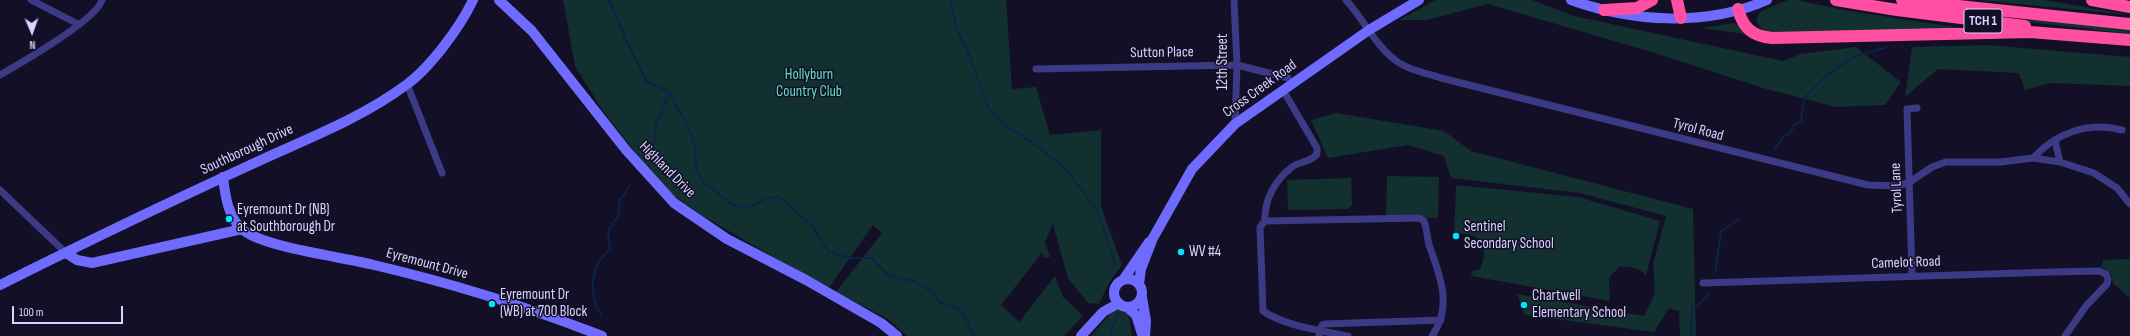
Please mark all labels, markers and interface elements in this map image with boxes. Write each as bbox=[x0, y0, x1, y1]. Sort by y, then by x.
road number: TCH 1 bbox=[1964, 9, 2002, 33]
north arrow bbox=[12, 12, 52, 52]
street label: 12th Street bbox=[1214, 34, 1232, 90]
text: N bbox=[29, 38, 36, 51]
street label: Sutton Place bbox=[1130, 43, 1194, 63]
street label: Cross Creek Road bbox=[1220, 56, 1300, 122]
park label: Hollyburn Country Club bbox=[776, 66, 842, 101]
street label: Tyrol Road bbox=[1671, 115, 1725, 145]
street label: Southborough Drive bbox=[198, 121, 296, 179]
street label: Highland Drive bbox=[635, 138, 699, 202]
street label: Tyrol Lane bbox=[1887, 162, 1907, 214]
place label: Eyremount Dr (NB) at Southborough Dr bbox=[237, 201, 335, 236]
marker: Eyremount Dr (NB) at Southborough Dr bbox=[224, 214, 234, 224]
place label: Sentinel Secondary School bbox=[1464, 218, 1554, 253]
marker: Sentinel Secondary School bbox=[1451, 231, 1461, 241]
place label: WV #4 bbox=[1189, 243, 1221, 261]
street label: Eyremount Drive bbox=[384, 244, 470, 284]
marker: WV #4 bbox=[1176, 247, 1186, 257]
street label: Camelot Road bbox=[1871, 253, 1941, 273]
place label: Eyremount Dr (WB) at 700 Block bbox=[500, 286, 587, 321]
place label: Chartwell Elementary School bbox=[1532, 287, 1626, 322]
scale bar bbox=[14, 298, 125, 324]
marker: Eyremount Dr (WB) at 700 Block bbox=[487, 299, 497, 309]
marker: Chartwell Elementary School bbox=[1519, 300, 1529, 310]
text: 100 m bbox=[19, 305, 44, 320]

